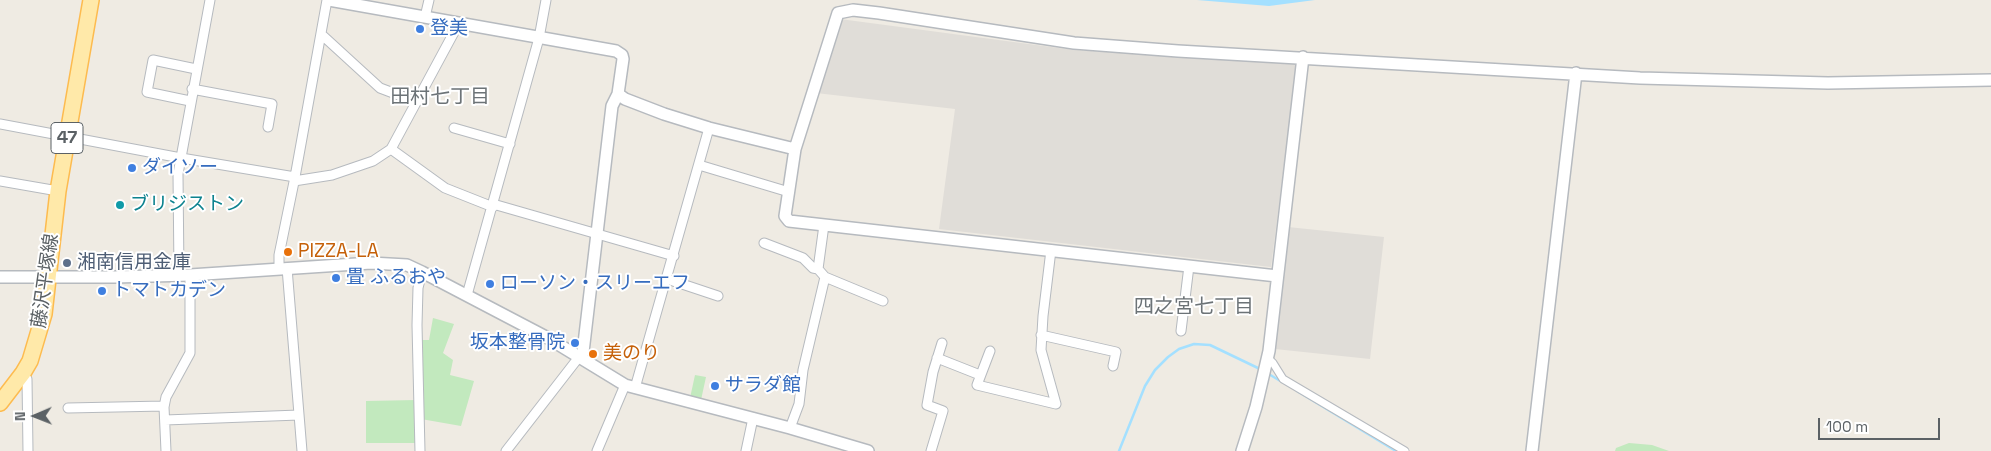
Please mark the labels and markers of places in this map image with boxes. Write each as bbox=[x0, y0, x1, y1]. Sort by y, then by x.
place label: 登美 bbox=[430, 18, 468, 40]
marker: 登美 bbox=[414, 23, 426, 35]
place label: ダイソー bbox=[142, 157, 218, 179]
marker: ダイソー bbox=[126, 162, 138, 174]
place label: ブリジストン bbox=[130, 194, 244, 216]
marker: ブリジストン bbox=[114, 199, 126, 211]
place label: PIZZA-LA bbox=[298, 241, 379, 263]
marker: PIZZA-LA bbox=[282, 246, 294, 258]
place label: 湘南信用金庫 bbox=[77, 252, 191, 274]
marker: 湘南信用金庫 bbox=[61, 257, 73, 269]
place label: 畳 ふるおや bbox=[346, 267, 446, 289]
marker: 畳 ふるおや bbox=[330, 272, 342, 284]
place label: ローソン・スリーエフ bbox=[500, 273, 690, 295]
marker: ローソン・スリーエフ bbox=[484, 278, 496, 290]
place label: トマトカデン bbox=[112, 280, 226, 302]
marker: トマトカデン bbox=[96, 285, 108, 297]
place label: 坂本整骨院 bbox=[470, 332, 565, 354]
marker: 坂本整骨院 bbox=[569, 337, 581, 349]
place label: 美のり bbox=[603, 343, 660, 365]
marker: 美のり bbox=[587, 348, 599, 360]
place label: サラダ館 bbox=[725, 375, 801, 397]
marker: サラダ館 bbox=[709, 380, 721, 392]

